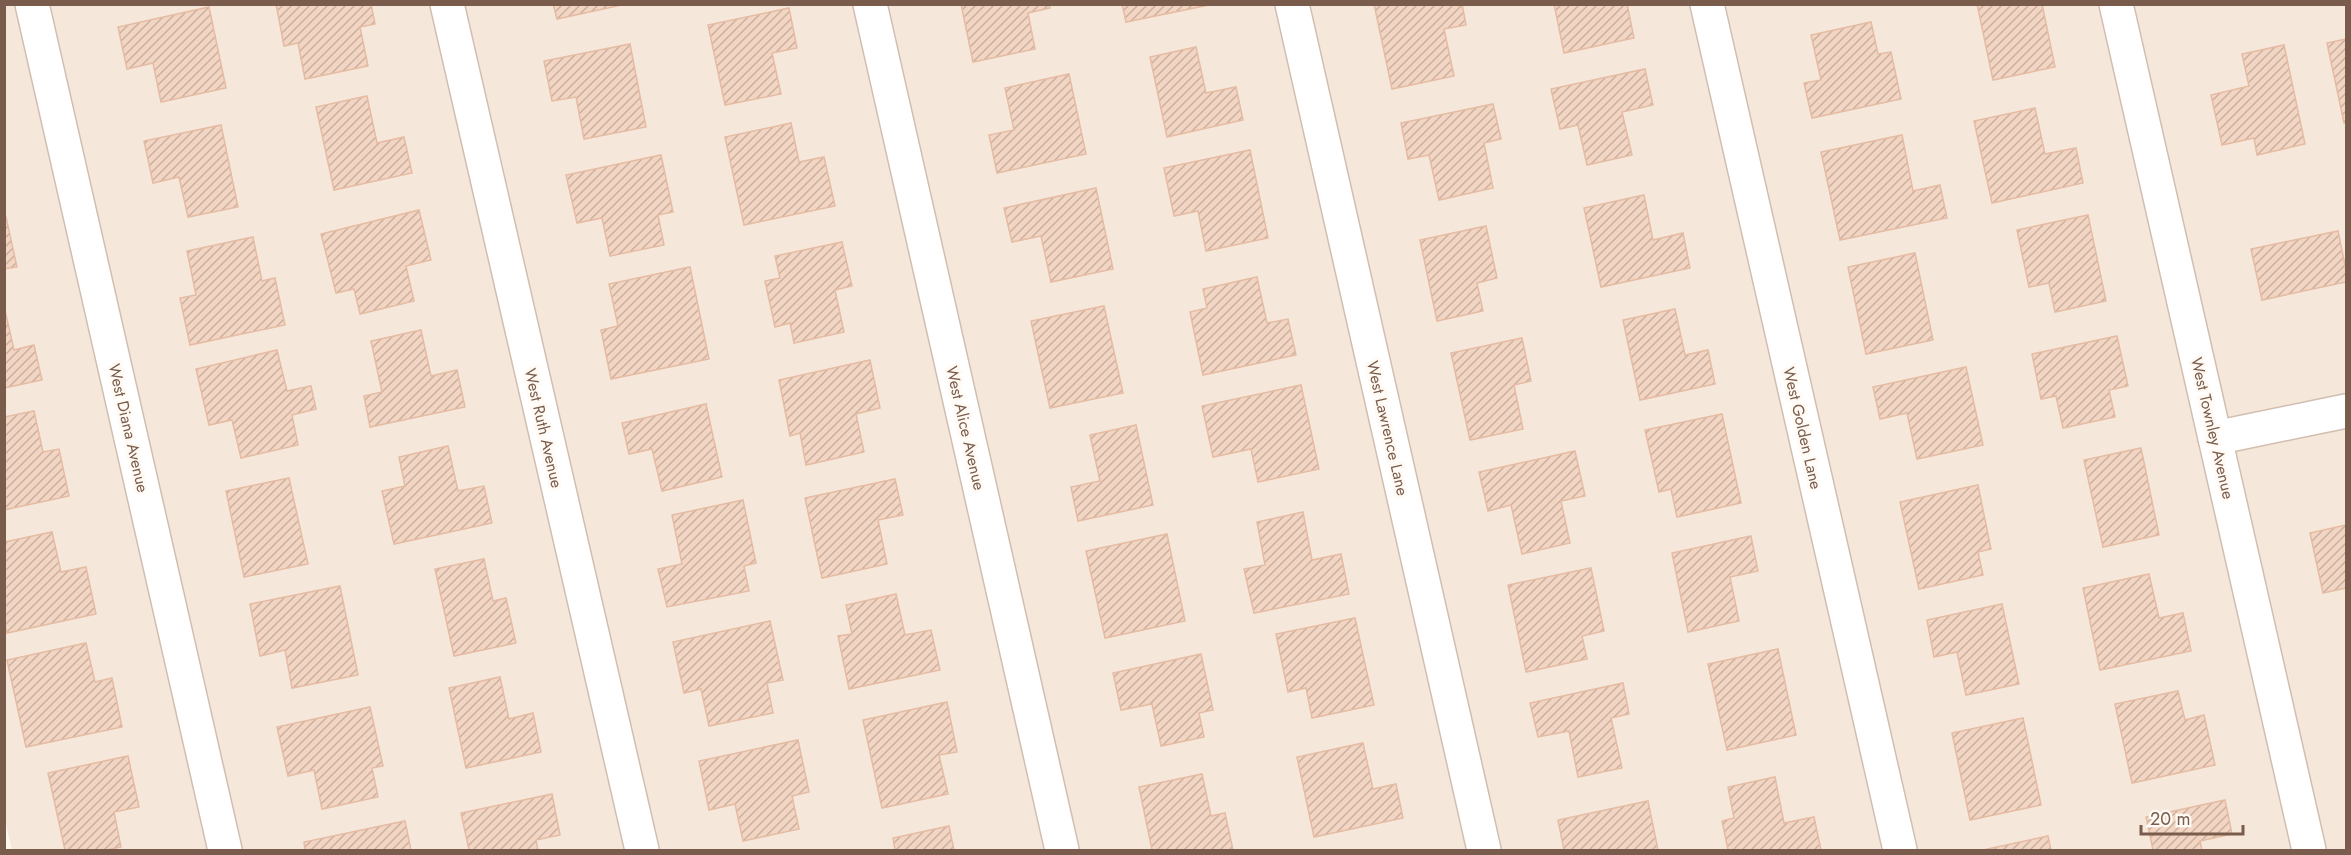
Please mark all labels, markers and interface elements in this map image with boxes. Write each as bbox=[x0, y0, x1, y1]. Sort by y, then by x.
street label: West Townley Avenue bbox=[2185, 355, 2240, 501]
street label: West Lawrence Lane bbox=[1361, 358, 1414, 498]
street label: West Diana Avenue bbox=[103, 362, 154, 495]
street label: West Alice Avenue bbox=[940, 364, 991, 492]
street label: West Golden Lane bbox=[1777, 365, 1828, 492]
street label: West Ruth Avenue bbox=[519, 366, 568, 490]
scale bar bbox=[2141, 798, 2243, 836]
text: 20 m bbox=[2150, 806, 2190, 832]

